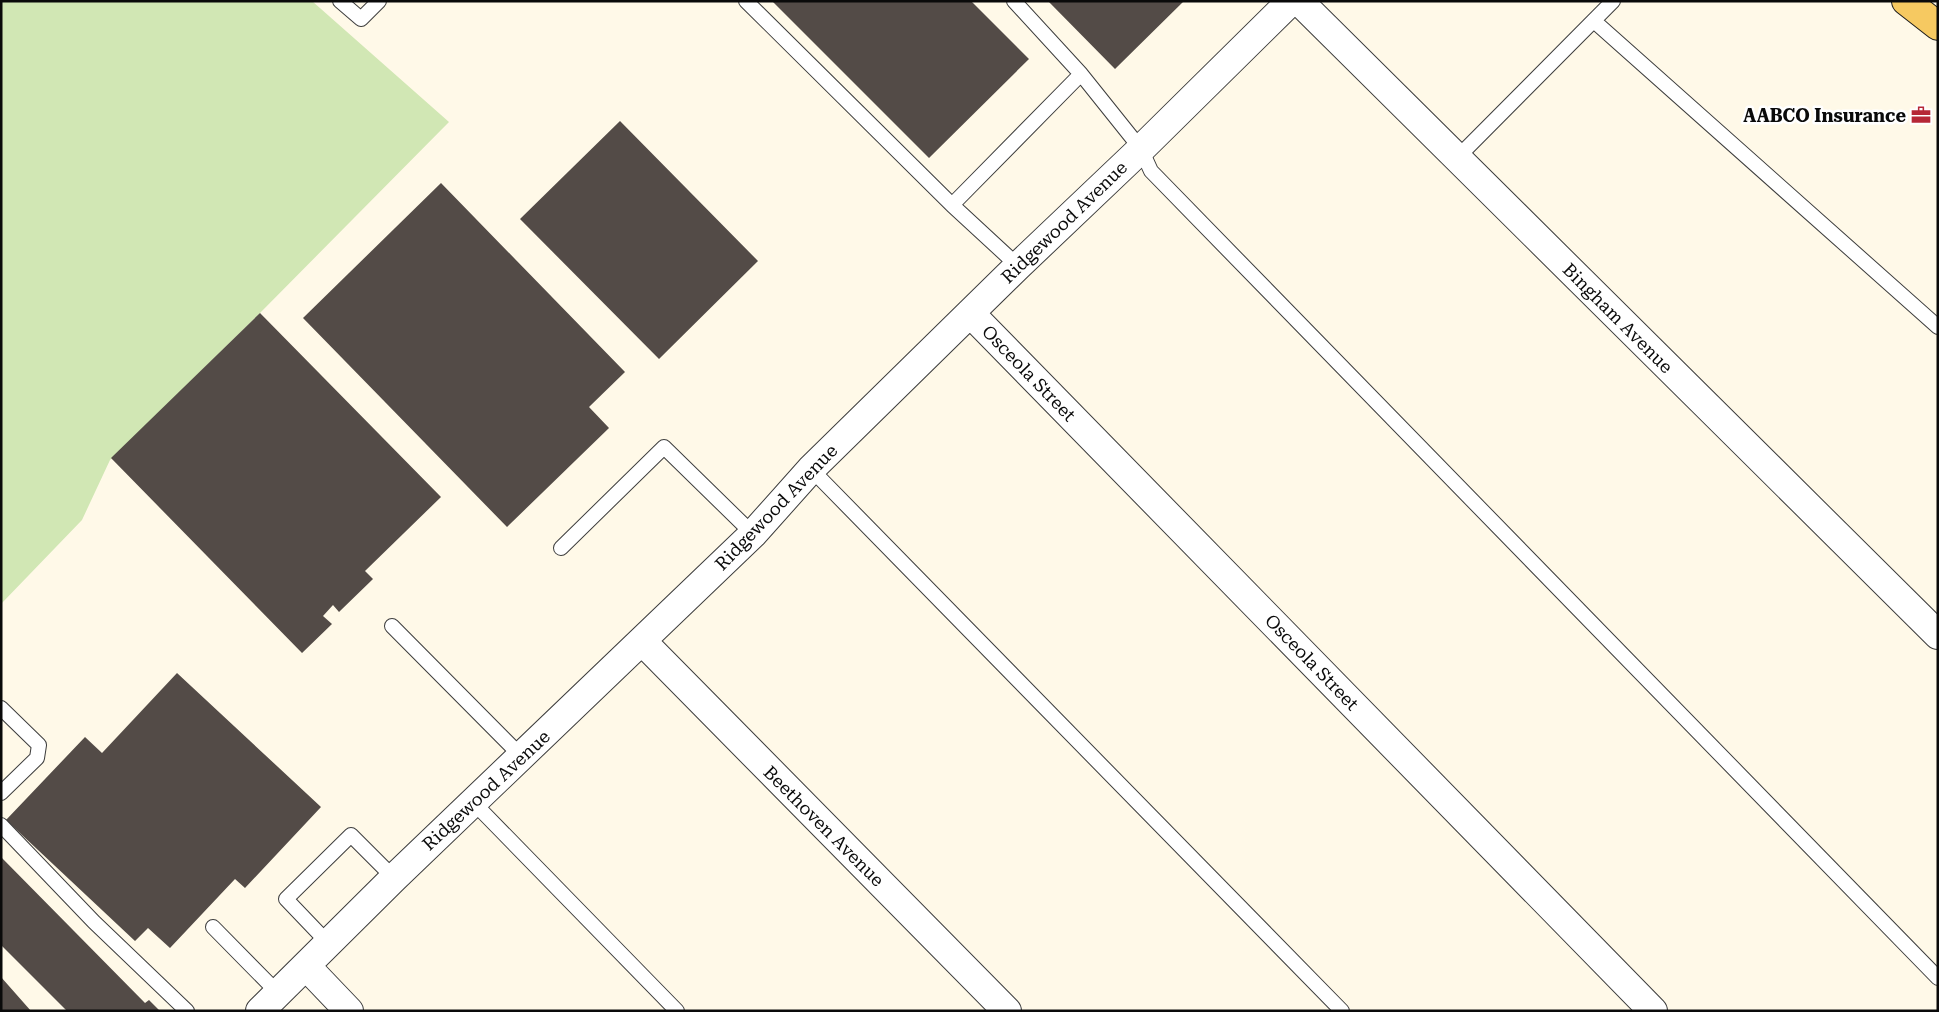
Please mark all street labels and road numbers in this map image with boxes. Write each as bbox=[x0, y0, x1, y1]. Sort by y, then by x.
street label: Ridgewood Avenue bbox=[997, 157, 1131, 287]
street label: Bingham Avenue bbox=[1559, 259, 1677, 377]
street label: Osceola Street bbox=[978, 321, 1080, 426]
street label: Ridgewood Avenue bbox=[711, 440, 841, 574]
street label: Osceola Street bbox=[1261, 610, 1363, 715]
street label: Ridgewood Avenue bbox=[418, 725, 554, 854]
street label: Beethoven Avenue bbox=[759, 761, 889, 891]

